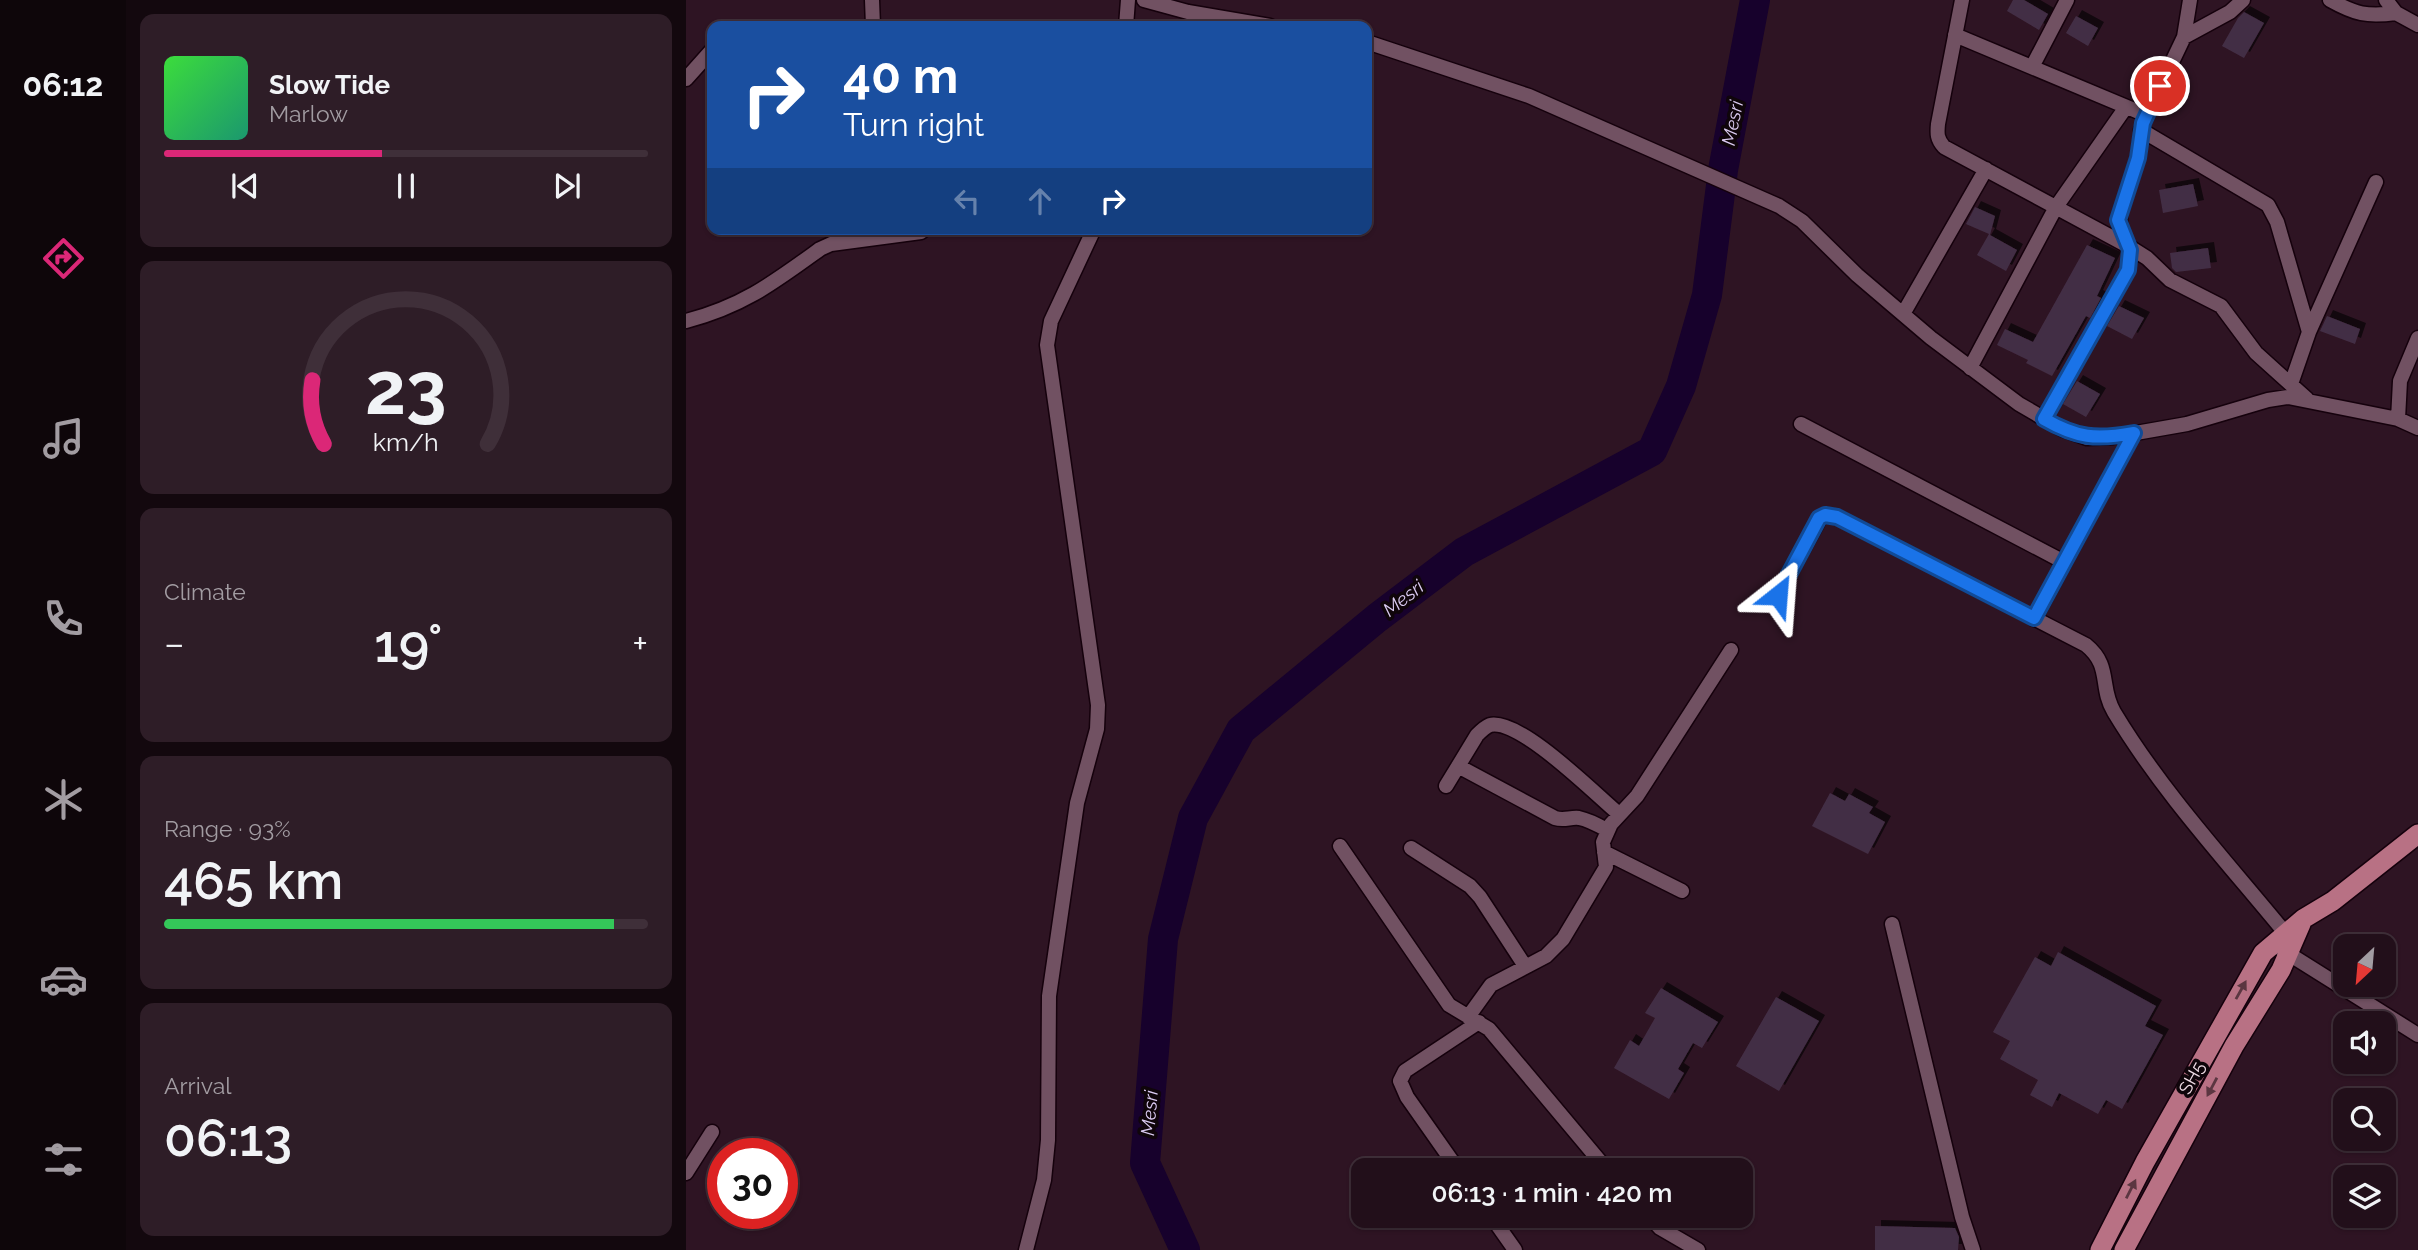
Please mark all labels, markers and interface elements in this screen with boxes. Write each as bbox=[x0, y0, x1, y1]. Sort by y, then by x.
text: 40 m bbox=[843, 47, 958, 104]
icon: right bbox=[728, 49, 819, 140]
pin bbox=[2130, 56, 2190, 116]
text: 06:12 bbox=[23, 66, 103, 103]
icon: arrive bbox=[2141, 67, 2179, 105]
text: Slow Tide bbox=[269, 70, 390, 100]
water label: Mesri bbox=[1717, 98, 1747, 147]
text: Marlow bbox=[269, 100, 348, 127]
text: Turn right bbox=[843, 106, 984, 143]
icon: previous bbox=[226, 167, 264, 205]
icon: pause bbox=[387, 167, 425, 205]
icon: next bbox=[548, 167, 586, 205]
icon: left bbox=[948, 182, 986, 220]
icon: ahead bbox=[1021, 182, 1059, 220]
icon: right bbox=[1094, 182, 1132, 220]
icon: directions bbox=[39, 234, 88, 283]
text: 23 bbox=[365, 346, 447, 431]
icon: music bbox=[39, 414, 88, 463]
text: km/h bbox=[373, 427, 439, 457]
position arrow bbox=[1741, 558, 1815, 632]
water label: Mesri bbox=[1378, 575, 1428, 621]
text: Climate bbox=[164, 578, 246, 605]
icon: phone bbox=[39, 594, 88, 643]
text: 19° bbox=[374, 613, 442, 674]
text: − bbox=[164, 621, 184, 666]
text: + bbox=[632, 621, 648, 666]
icon: climate bbox=[39, 775, 88, 824]
text: Range · 93% bbox=[164, 815, 291, 842]
text: 465 km bbox=[164, 850, 343, 911]
north arrow bbox=[2333, 934, 2396, 998]
map controls bbox=[2333, 934, 2396, 1228]
icon: car bbox=[39, 955, 88, 1004]
one-way arrow bbox=[2235, 980, 2247, 1000]
button: sound bbox=[2333, 1011, 2396, 1074]
street label: SH5 bbox=[2174, 1058, 2209, 1098]
text: Arrival bbox=[164, 1072, 231, 1099]
one-way arrow bbox=[2206, 1077, 2218, 1097]
water label: Mesri bbox=[1136, 1088, 1162, 1137]
button: search bbox=[2333, 1088, 2396, 1151]
text: 06:13 bbox=[164, 1107, 292, 1168]
icon: filters bbox=[39, 1135, 88, 1184]
speed limit sign: 30 bbox=[707, 1138, 798, 1229]
button: layers bbox=[2333, 1165, 2396, 1228]
text: 06:13 · 1 min · 420 m bbox=[1432, 1178, 1672, 1208]
one-way arrow bbox=[2125, 1179, 2137, 1199]

